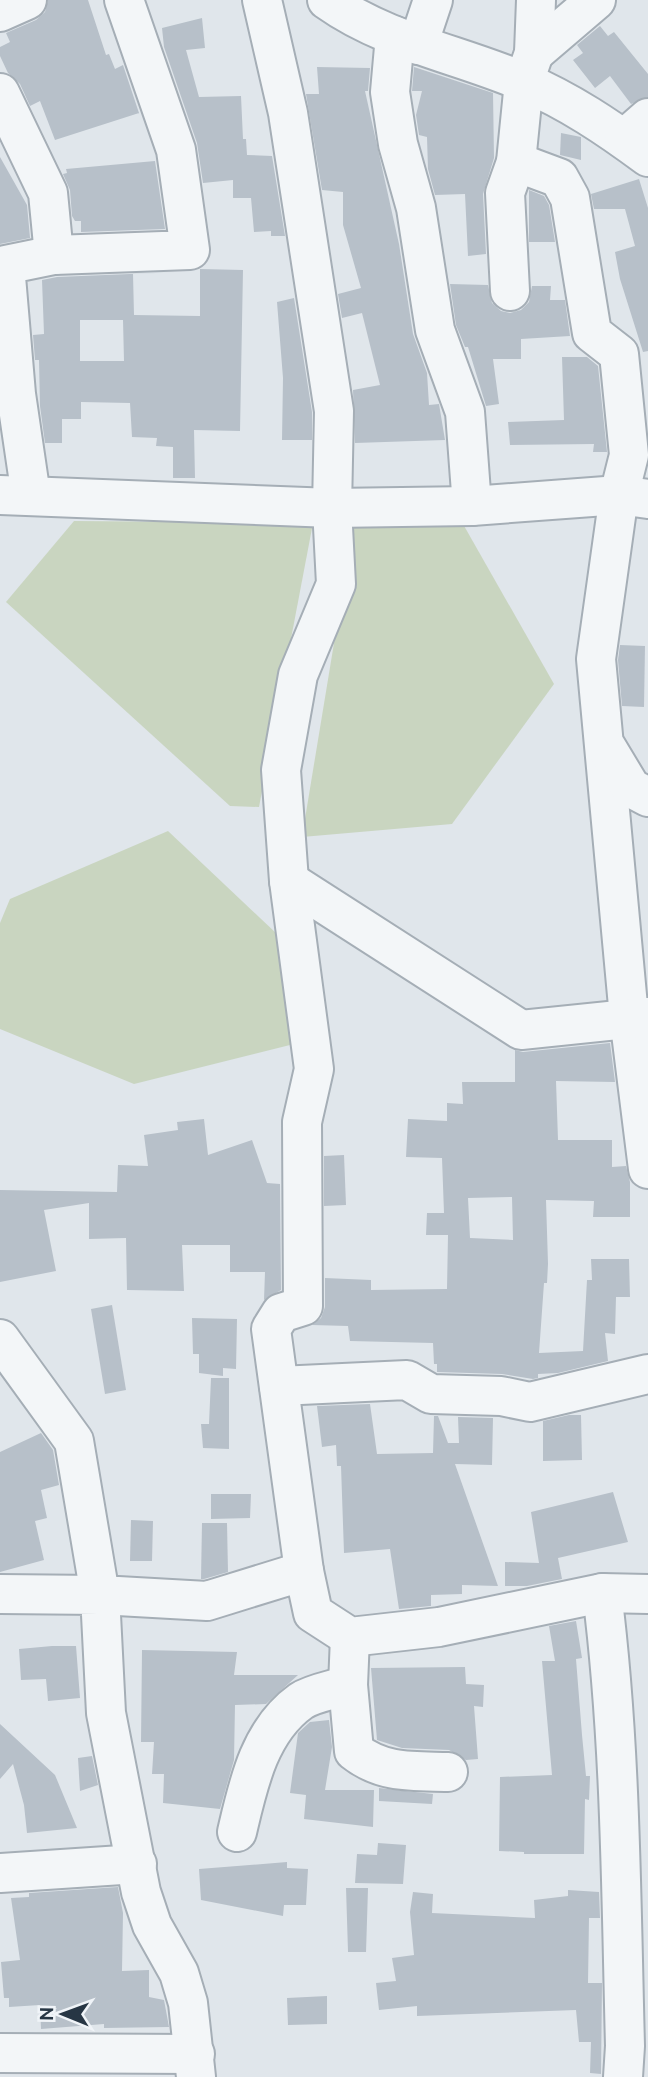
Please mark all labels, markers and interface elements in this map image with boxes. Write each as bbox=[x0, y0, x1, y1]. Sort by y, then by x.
north arrow bbox=[28, 1979, 98, 2049]
text: N bbox=[35, 2006, 57, 2021]

